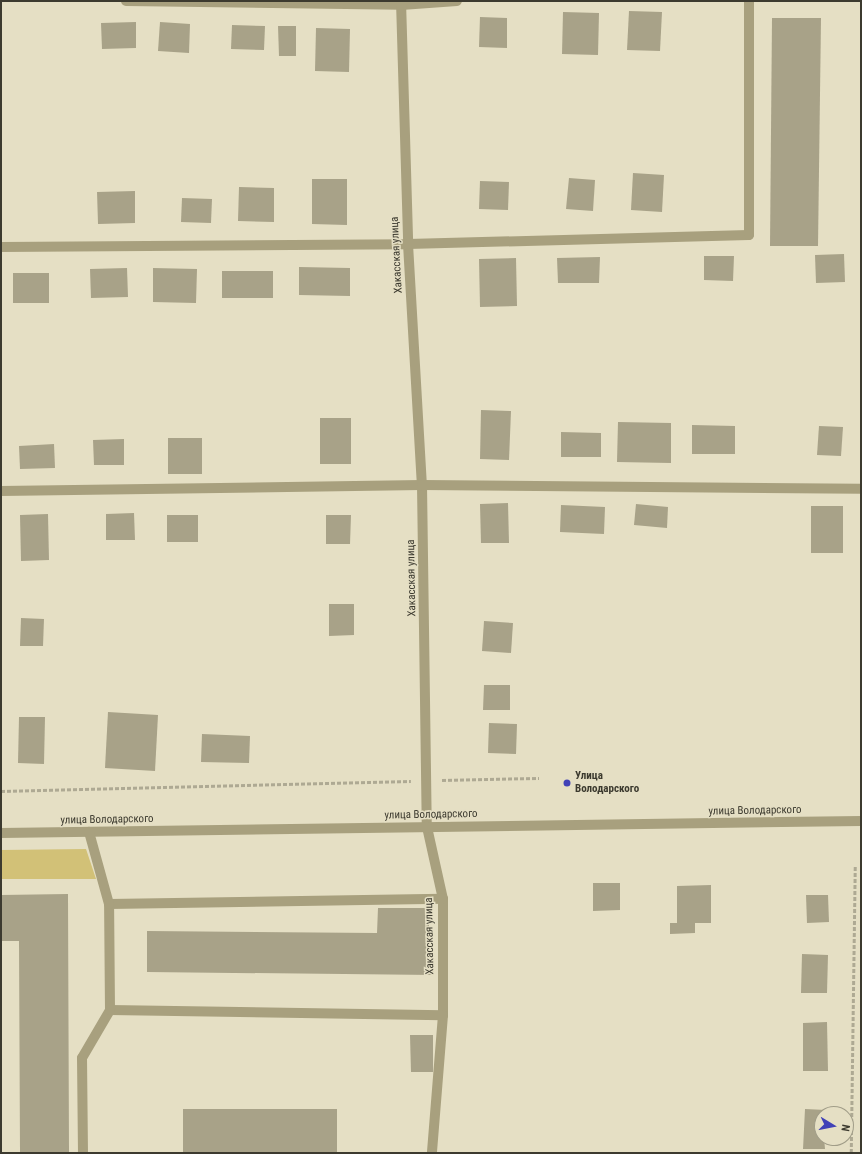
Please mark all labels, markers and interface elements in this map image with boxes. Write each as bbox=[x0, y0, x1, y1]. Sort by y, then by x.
street label: Хакасская улица bbox=[388, 216, 406, 294]
street label: Хакасская улица bbox=[405, 539, 419, 617]
place label: Улица Володарского bbox=[575, 770, 639, 796]
marker: Улица Володарского bbox=[562, 778, 572, 788]
street label: улица Володарского bbox=[708, 804, 802, 818]
street label: улица Володарского bbox=[384, 808, 478, 822]
street label: улица Володарского bbox=[60, 813, 154, 827]
street label: Хакасская улица bbox=[423, 897, 437, 975]
north arrow bbox=[814, 1106, 854, 1146]
text: N bbox=[838, 1124, 852, 1132]

